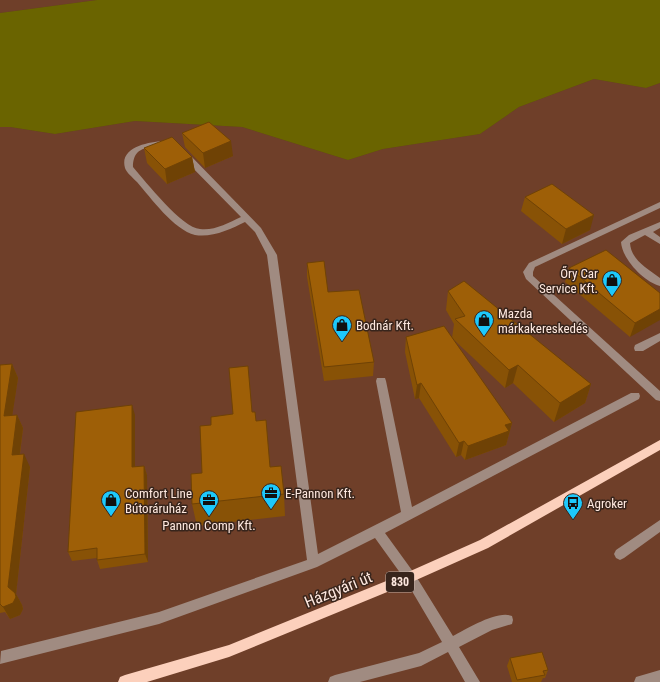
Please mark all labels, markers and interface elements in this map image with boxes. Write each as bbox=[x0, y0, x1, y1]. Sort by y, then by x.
place label: Őry Car Service Kft. bbox=[539, 266, 598, 296]
shop icon: Őry Car Service Kft. bbox=[601, 269, 623, 297]
place label: Mazda márkakereskedés bbox=[498, 306, 588, 336]
shop icon: Mazda márkakereskedés bbox=[473, 309, 495, 337]
shop icon: Bodnár Kft. bbox=[331, 314, 353, 342]
place label: Bodnár Kft. bbox=[356, 318, 414, 333]
office icon: E-Pannon Kft. bbox=[260, 482, 282, 510]
place label: Comfort Line Bútoráruház bbox=[125, 486, 192, 516]
place label: E-Pannon Kft. bbox=[285, 486, 355, 501]
shop icon: Comfort Line Bútoráruház bbox=[100, 489, 122, 517]
office icon: Pannon Comp Kft. bbox=[198, 489, 220, 517]
bus stop icon: Agroker bbox=[562, 492, 584, 520]
place label: Agroker bbox=[587, 496, 627, 511]
place label: Pannon Comp Kft. bbox=[162, 518, 256, 533]
street label: Házgyári út bbox=[302, 567, 375, 612]
road number: 830 bbox=[386, 572, 414, 592]

